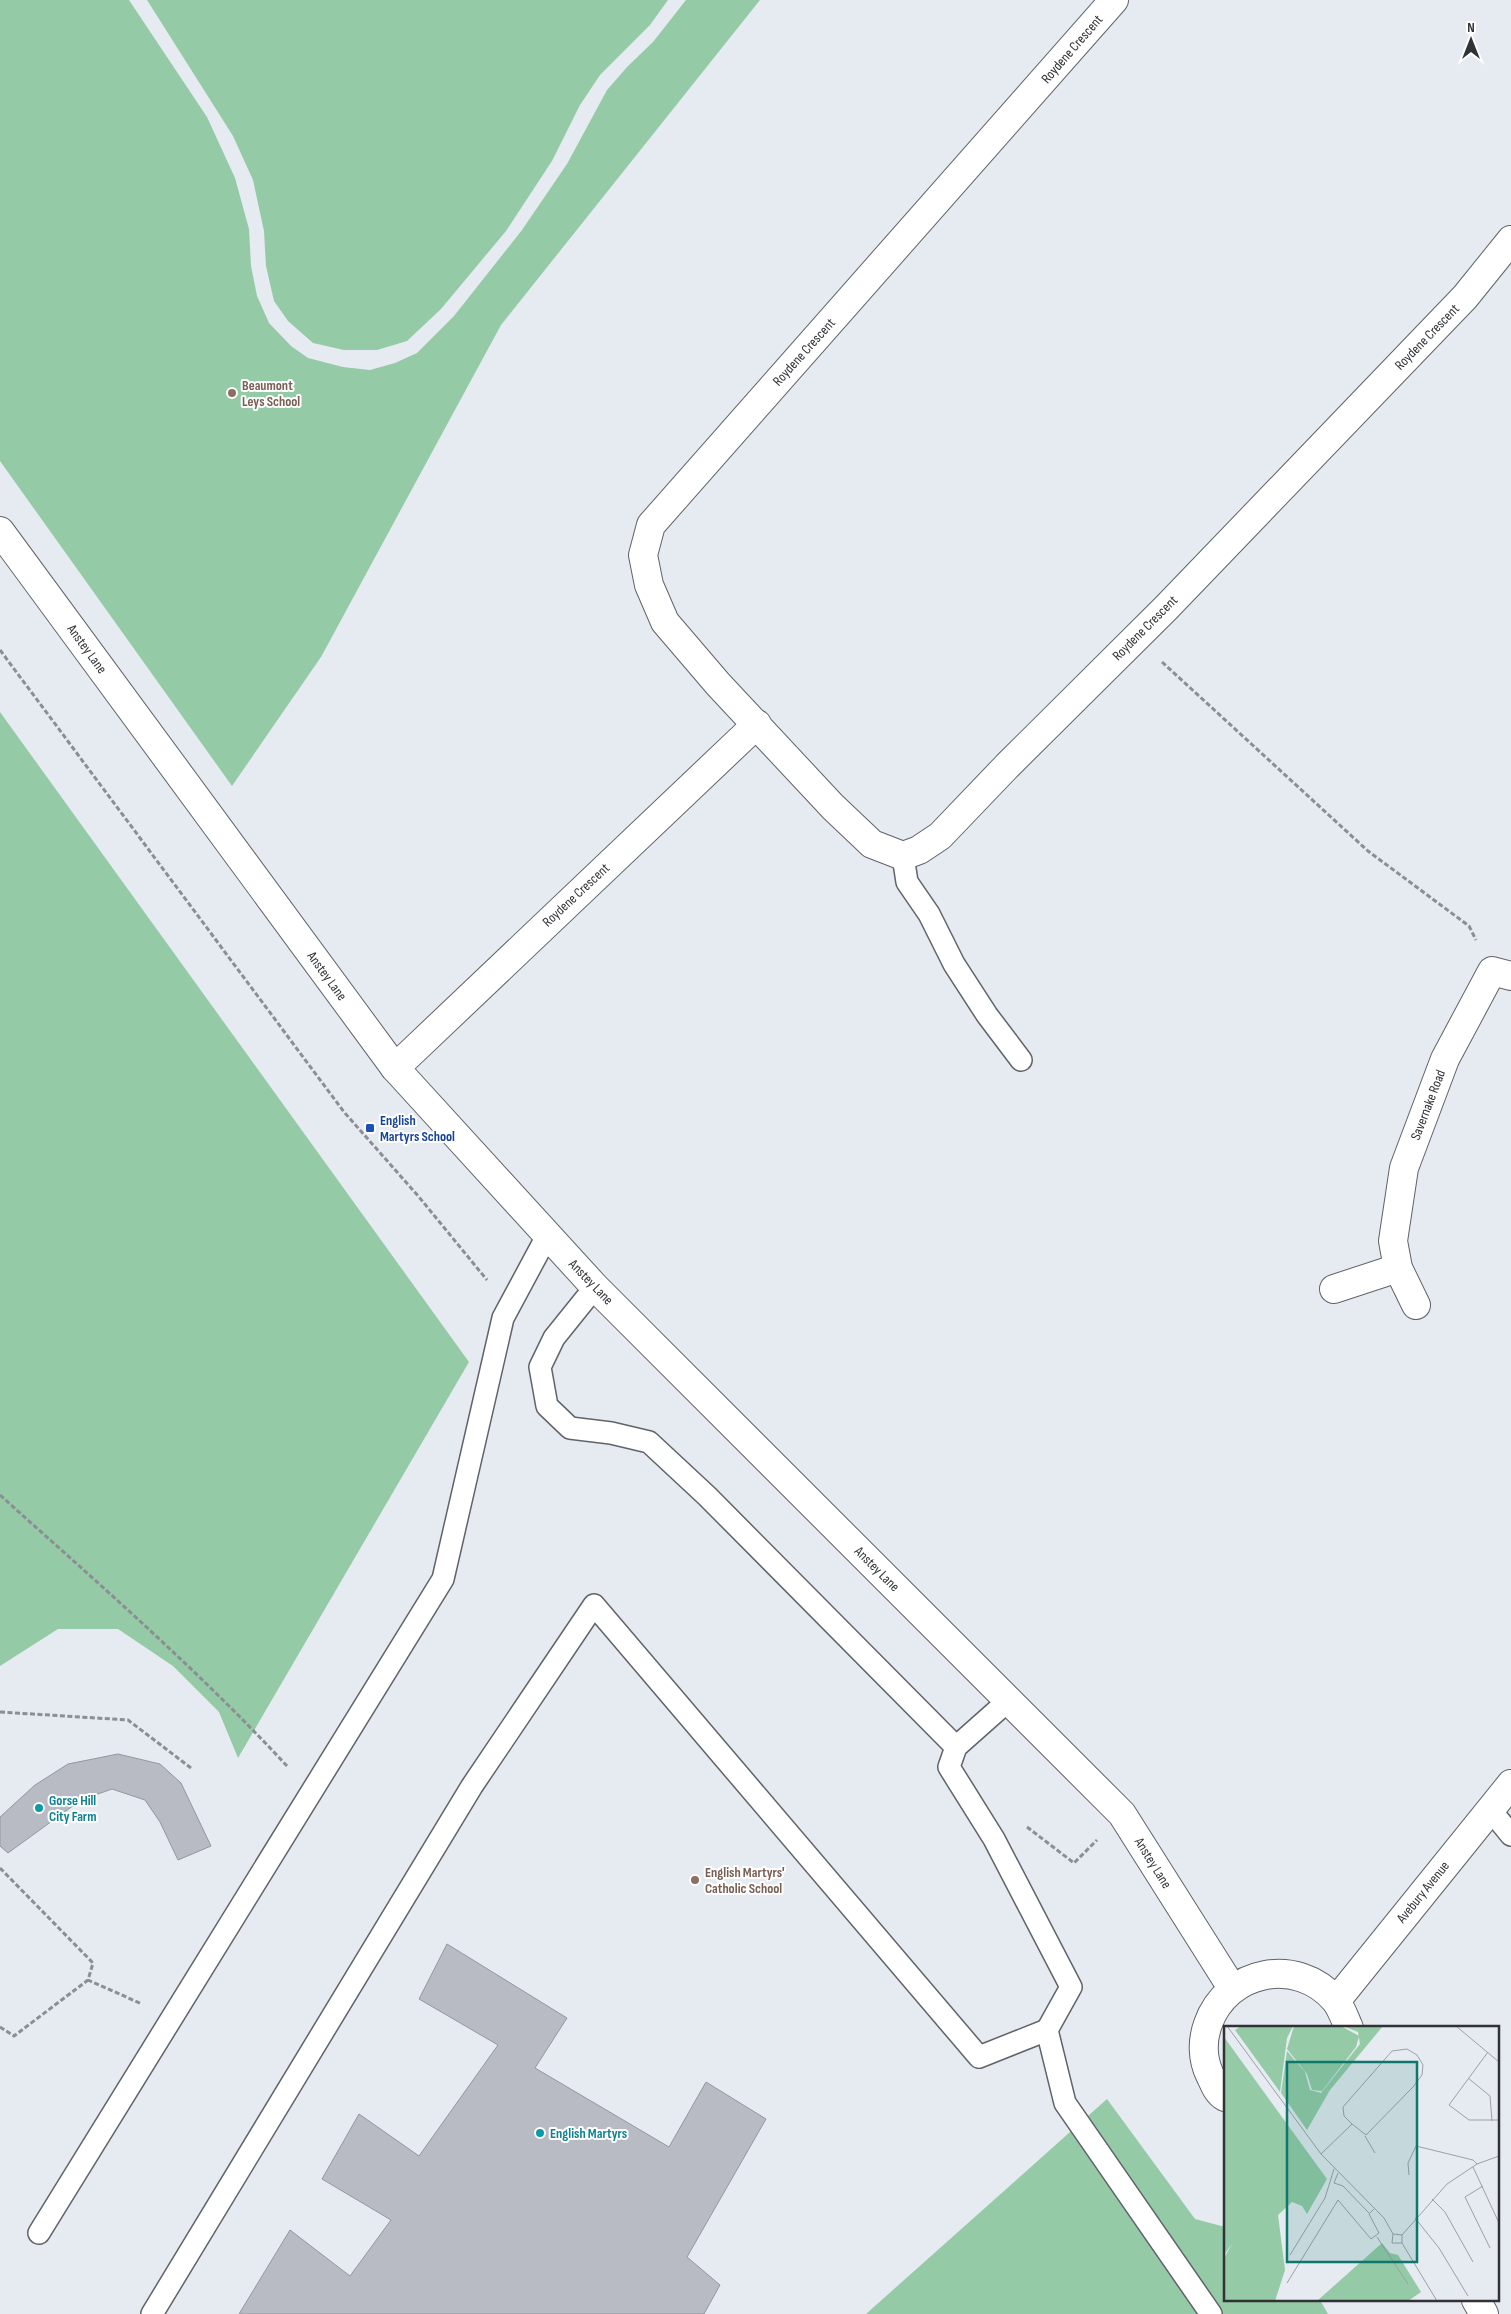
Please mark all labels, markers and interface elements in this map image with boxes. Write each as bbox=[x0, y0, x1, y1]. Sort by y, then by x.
street label: Roydene Crescent bbox=[1038, 11, 1106, 87]
north arrow bbox=[1446, 15, 1496, 65]
text: N bbox=[1467, 19, 1475, 36]
street label: Roydene Crescent bbox=[1391, 300, 1463, 374]
street label: Roydene Crescent bbox=[769, 315, 839, 389]
place label: Beaumont Leys School bbox=[242, 377, 300, 410]
marker: Beaumont Leys School bbox=[226, 387, 238, 399]
street label: Roydene Crescent bbox=[1109, 592, 1181, 664]
street label: Anstey Lane bbox=[63, 620, 111, 677]
street label: Roydene Crescent bbox=[539, 860, 613, 930]
street label: Anstey Lane bbox=[303, 947, 351, 1004]
street label: Savernake Road bbox=[1407, 1067, 1449, 1143]
place label: English Martyrs School bbox=[380, 1112, 455, 1145]
marker: English Martyrs School bbox=[364, 1122, 376, 1134]
street label: Anstey Lane bbox=[564, 1255, 617, 1308]
street label: Anstey Lane bbox=[850, 1542, 903, 1595]
place label: Gorse Hill City Farm bbox=[49, 1792, 96, 1825]
marker: Gorse Hill City Farm bbox=[33, 1802, 45, 1814]
street label: Anstey Lane bbox=[1130, 1834, 1175, 1892]
street label: Avebury Avenue bbox=[1392, 1858, 1453, 1927]
place label: English Martyrs' Catholic School bbox=[705, 1864, 785, 1897]
marker: English Martyrs' Catholic School bbox=[689, 1874, 701, 1886]
inset map bbox=[1224, 2026, 1498, 2302]
place label: English Martyrs bbox=[550, 2125, 627, 2142]
marker: English Martyrs bbox=[534, 2127, 546, 2139]

